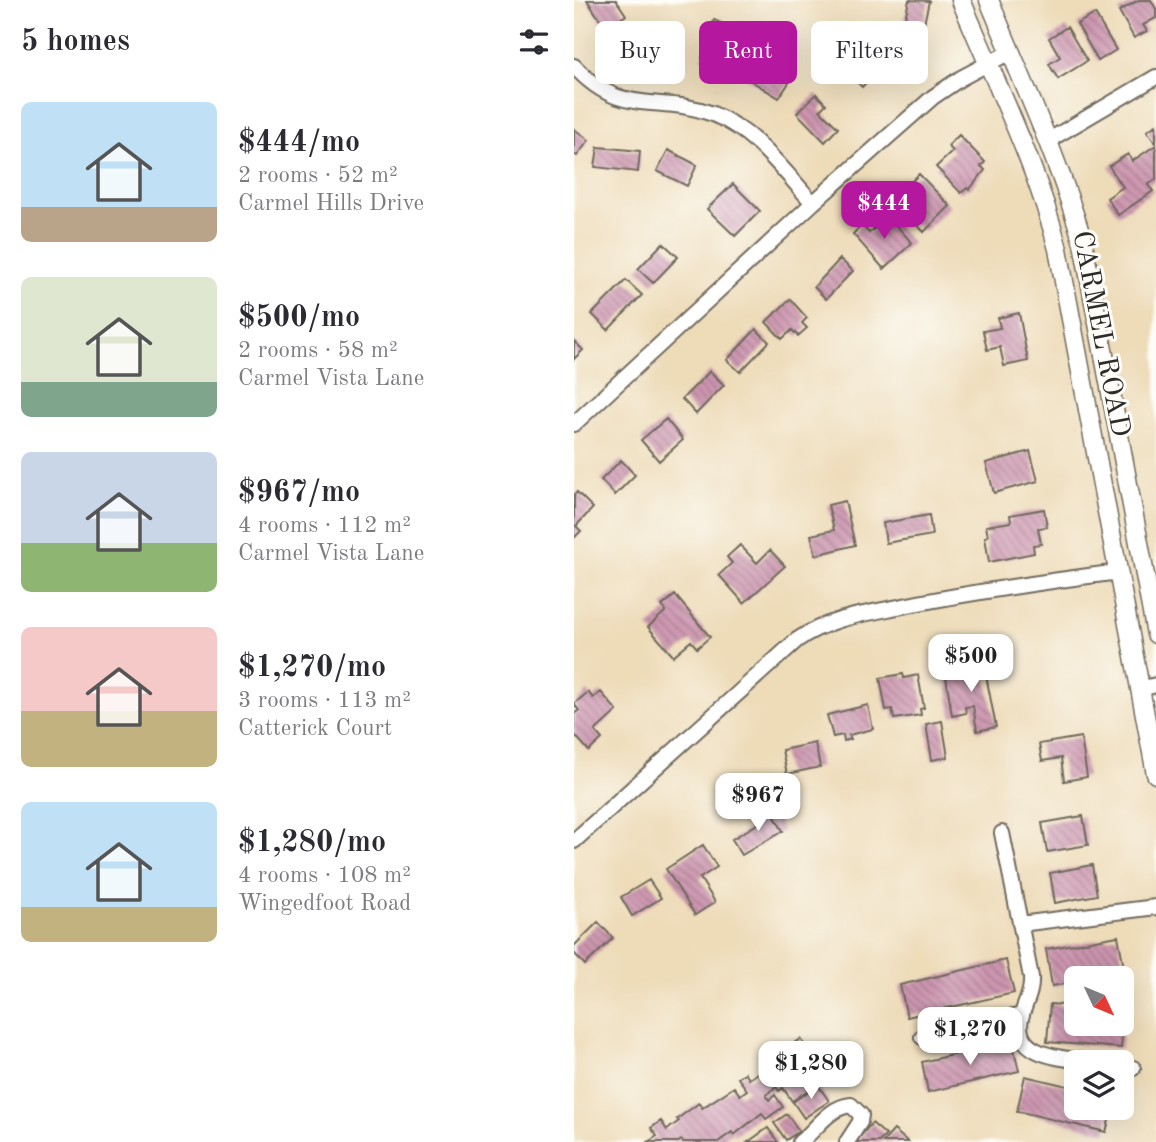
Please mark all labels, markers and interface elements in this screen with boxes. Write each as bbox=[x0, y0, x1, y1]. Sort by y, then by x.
chip: Buy bbox=[595, 21, 685, 84]
chip: Rent bbox=[699, 21, 797, 84]
chip: Filters bbox=[811, 21, 928, 84]
icon: filters bbox=[515, 23, 553, 61]
text: 5 homes bbox=[21, 27, 130, 57]
text: $444/mo bbox=[238, 128, 360, 158]
icon: home bbox=[77, 130, 161, 214]
text: 2 rooms · 52 m² bbox=[238, 164, 398, 187]
pin: $444 bbox=[843, 182, 925, 241]
text: Carmel Hills Drive bbox=[238, 192, 424, 215]
text: $444 bbox=[857, 192, 911, 215]
street label: CARMEL ROAD bbox=[1066, 229, 1134, 439]
text: $500/mo bbox=[238, 303, 360, 333]
icon: home bbox=[77, 305, 161, 389]
text: 2 rooms · 58 m² bbox=[238, 339, 398, 362]
text: Carmel Vista Lane bbox=[238, 367, 424, 390]
text: $967/mo bbox=[238, 478, 360, 508]
icon: home bbox=[77, 480, 161, 564]
text: 4 rooms · 112 m² bbox=[238, 514, 411, 537]
text: Carmel Vista Lane bbox=[238, 542, 424, 565]
pin: $500 bbox=[930, 634, 1012, 694]
text: $500 bbox=[944, 645, 998, 668]
text: $1,270/mo bbox=[238, 653, 386, 683]
icon: home bbox=[77, 655, 161, 739]
text: 3 rooms · 113 m² bbox=[238, 689, 411, 712]
text: Catterick Court bbox=[238, 717, 392, 740]
pin: $967 bbox=[717, 774, 799, 833]
text: $967 bbox=[731, 784, 785, 807]
text: $1,280/mo bbox=[238, 828, 386, 858]
icon: home bbox=[77, 830, 161, 914]
text: 4 rooms · 108 m² bbox=[238, 864, 411, 887]
text: Wingedfoot Road bbox=[238, 892, 411, 915]
north arrow bbox=[1064, 966, 1134, 1036]
map controls bbox=[1064, 966, 1134, 1120]
pin: $1,270 bbox=[913, 1007, 1027, 1067]
text: $1,270 bbox=[933, 1018, 1007, 1041]
pin: $1,280 bbox=[754, 1042, 868, 1101]
button: layers bbox=[1064, 1050, 1134, 1120]
text: $1,280 bbox=[774, 1052, 848, 1075]

